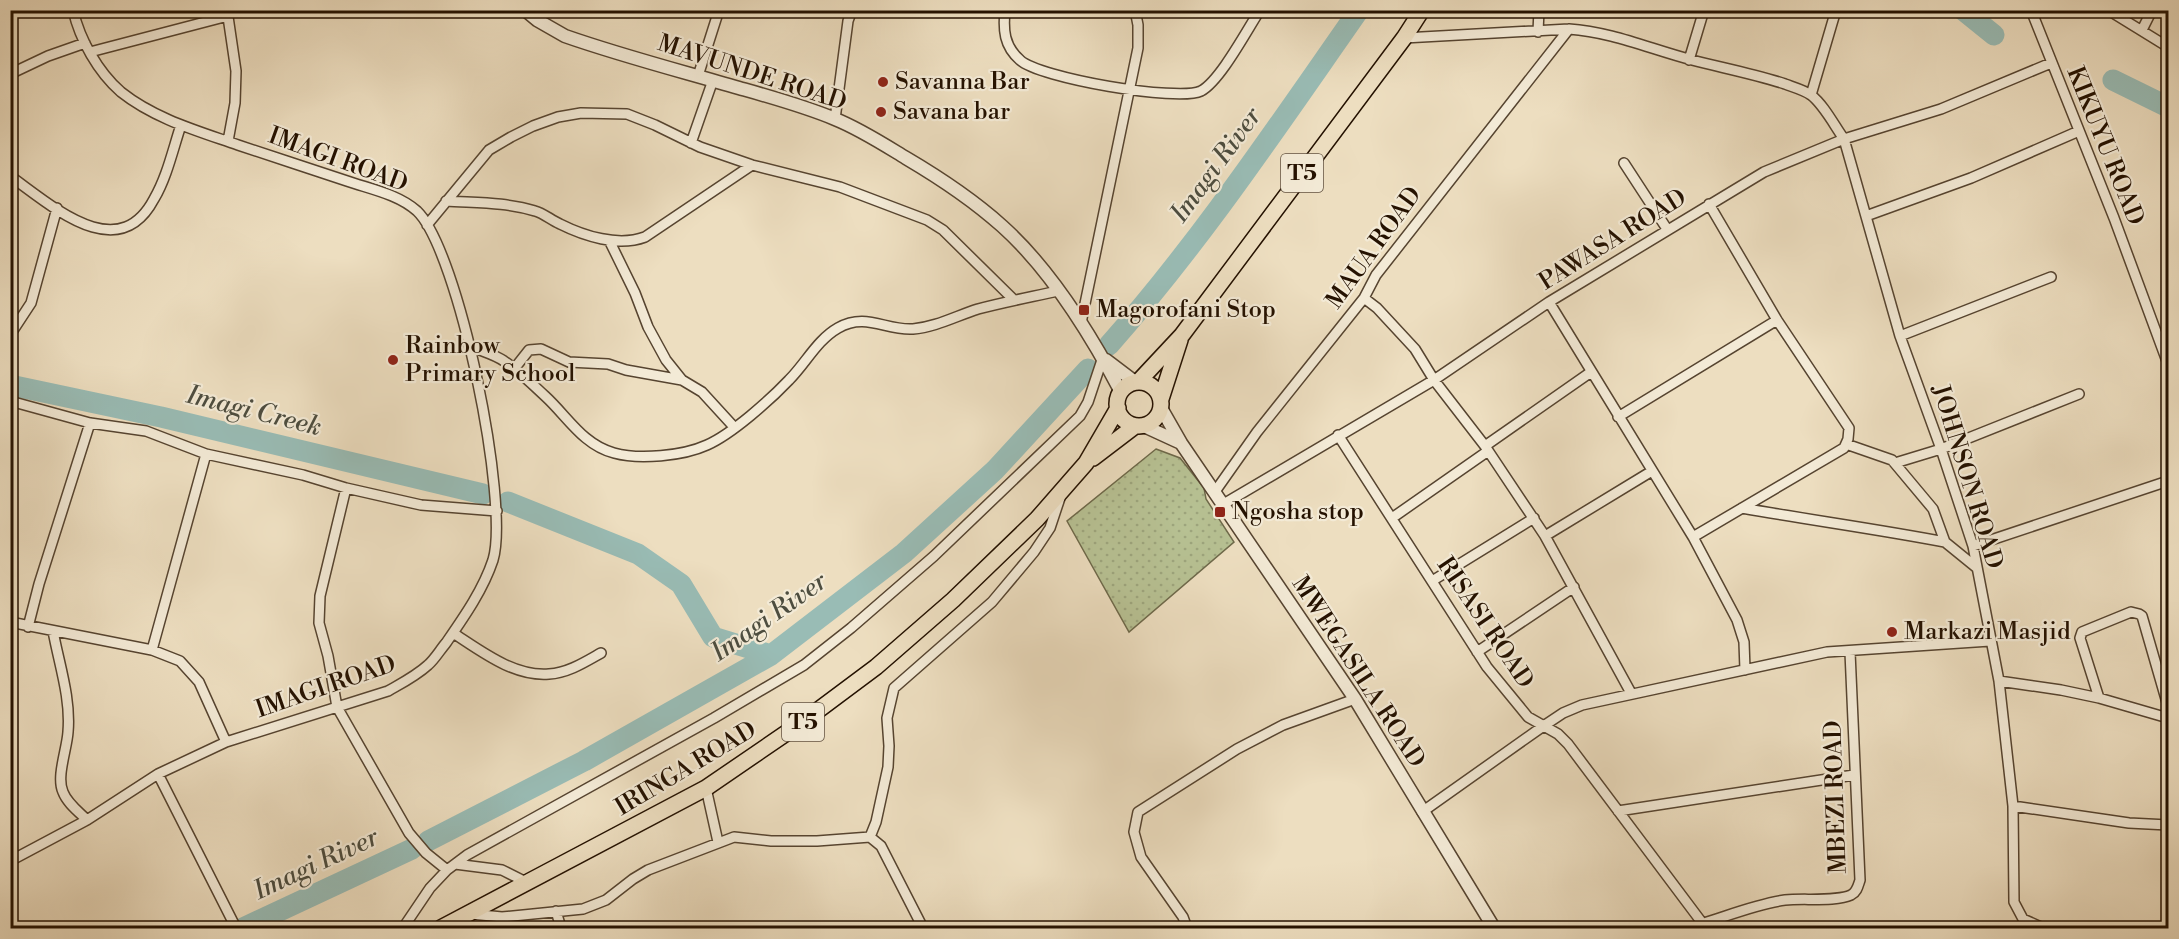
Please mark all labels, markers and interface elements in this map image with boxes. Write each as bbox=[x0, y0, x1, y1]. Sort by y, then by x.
street label: MAVUNDE ROAD bbox=[654, 28, 850, 118]
street label: KIKUYU ROAD bbox=[2060, 62, 2150, 230]
place label: Savanna Bar bbox=[895, 67, 1030, 97]
marker: Savanna Bar bbox=[876, 75, 890, 89]
place label: Savana bar bbox=[893, 97, 1010, 127]
water label: Imagi River bbox=[1163, 100, 1269, 230]
marker: Savana bar bbox=[874, 105, 888, 119]
street label: IMAGI ROAD bbox=[264, 121, 412, 199]
road number: T5 bbox=[1281, 154, 1323, 192]
street label: MAUA ROAD bbox=[1320, 181, 1428, 315]
street label: PAWASA ROAD bbox=[1534, 183, 1692, 297]
place label: Magorofani Stop bbox=[1096, 295, 1276, 325]
marker: Magorofani Stop bbox=[1077, 303, 1091, 317]
place label: Rainbow Primary School bbox=[405, 331, 575, 389]
marker: Rainbow Primary School bbox=[386, 353, 400, 367]
water label: Imagi Creek bbox=[182, 379, 325, 443]
street label: JOHNSON ROAD bbox=[1924, 380, 2009, 573]
place label: Ngosha stop bbox=[1232, 497, 1364, 527]
marker: Ngosha stop bbox=[1213, 505, 1227, 519]
street label: RISASI ROAD bbox=[1430, 551, 1540, 695]
water label: Imagi River bbox=[704, 565, 834, 669]
street label: MWEGASILA ROAD bbox=[1285, 570, 1431, 774]
place label: Markazi Masjid bbox=[1904, 617, 2071, 647]
marker: Markazi Masjid bbox=[1885, 625, 1899, 639]
street label: IMAGI ROAD bbox=[252, 649, 400, 725]
road number: T5 bbox=[782, 703, 824, 741]
street label: IRINGA ROAD bbox=[610, 715, 762, 823]
street label: MBEZI ROAD bbox=[1818, 720, 1854, 874]
water label: Imagi River bbox=[247, 821, 384, 907]

